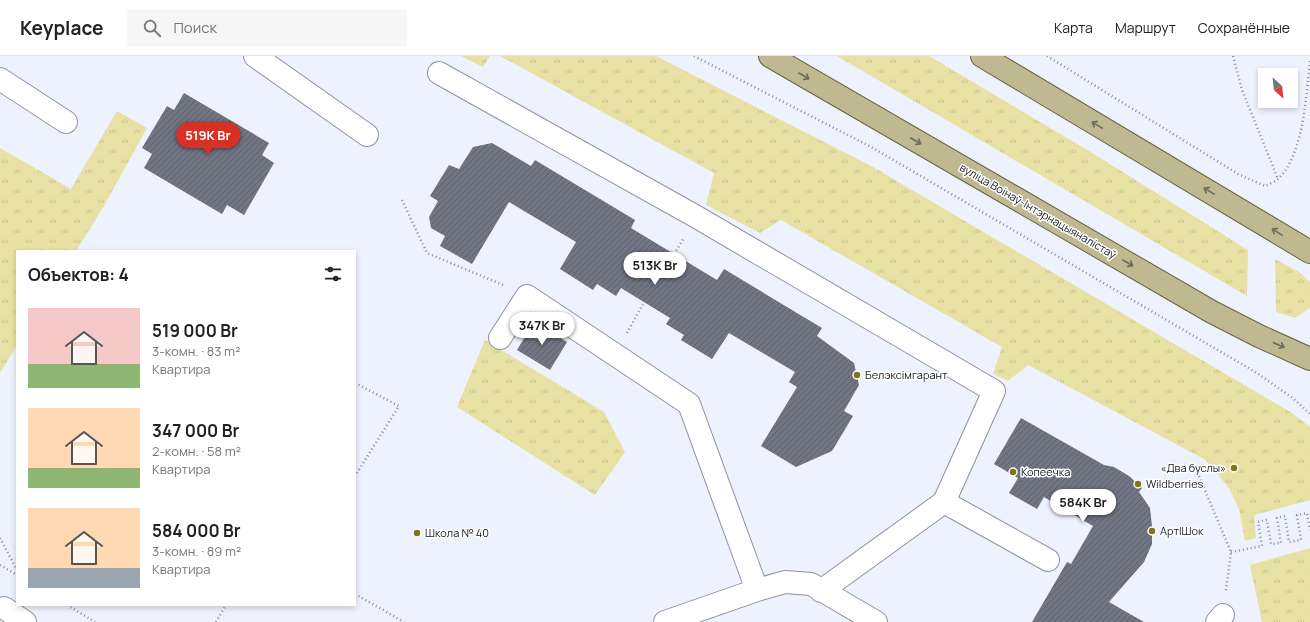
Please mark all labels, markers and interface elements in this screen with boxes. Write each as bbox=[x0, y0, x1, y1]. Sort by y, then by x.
search box bbox=[127, 10, 407, 46]
text: Keyplace bbox=[20, 15, 103, 41]
icon: search bbox=[141, 17, 163, 39]
text: Поиск bbox=[173, 17, 217, 38]
text: Карта bbox=[1054, 18, 1093, 37]
text: Маршрут bbox=[1115, 18, 1176, 37]
text: Сохранённые bbox=[1198, 18, 1290, 37]
north arrow bbox=[1258, 68, 1298, 108]
map controls bbox=[1258, 68, 1298, 108]
one-way arrow bbox=[798, 72, 810, 80]
one-way arrow bbox=[1091, 120, 1103, 128]
pin: 519K Br bbox=[171, 122, 245, 156]
text: 519K Br bbox=[185, 126, 231, 144]
one-way arrow bbox=[910, 137, 922, 145]
street label: вуліца Воінаў-Інтэрнацыяналістаў bbox=[957, 159, 1119, 262]
one-way arrow bbox=[1203, 187, 1215, 195]
one-way arrow bbox=[1271, 227, 1283, 235]
pin: 513K Br bbox=[618, 252, 692, 286]
text: 513K Br bbox=[632, 256, 678, 274]
one-way arrow bbox=[1122, 260, 1134, 268]
text: Объектов: 4 bbox=[28, 263, 129, 286]
icon: filters bbox=[322, 263, 344, 285]
pin: 347K Br bbox=[505, 312, 579, 346]
text: 347K Br bbox=[519, 316, 565, 334]
text: 519 000 Br bbox=[152, 319, 238, 342]
icon: home bbox=[60, 324, 108, 372]
text: 3-комн. · 83 m² bbox=[152, 342, 240, 360]
one-way arrow bbox=[1272, 342, 1284, 349]
text: Квартира bbox=[152, 360, 211, 378]
place label: Белэксімгарант bbox=[865, 367, 948, 382]
marker: Белэксімгарант bbox=[852, 370, 862, 380]
text: 347 000 Br bbox=[152, 419, 239, 442]
icon: home bbox=[60, 424, 108, 472]
text: 2-комн. · 58 m² bbox=[152, 442, 241, 460]
text: Квартира bbox=[152, 460, 211, 478]
place label: «Два буслы» bbox=[1161, 460, 1226, 475]
marker: «Два буслы» bbox=[1229, 463, 1239, 473]
place label: Копеечка bbox=[1021, 464, 1070, 479]
marker: Копеечка bbox=[1008, 467, 1018, 477]
place label: Wildberries bbox=[1146, 476, 1204, 491]
marker: Wildberries bbox=[1133, 479, 1143, 489]
pin: 584K Br bbox=[1046, 489, 1120, 523]
text: 584K Br bbox=[1059, 493, 1107, 511]
text: 584 000 Br bbox=[152, 519, 241, 542]
place label: АртIШок bbox=[1160, 523, 1204, 538]
icon: home bbox=[60, 524, 108, 572]
place label: Школа № 40 bbox=[425, 525, 489, 540]
marker: АртIШок bbox=[1147, 526, 1157, 536]
marker: Школа № 40 bbox=[412, 528, 422, 538]
text: 3-комн. · 89 m² bbox=[152, 542, 241, 560]
text: Квартира bbox=[152, 560, 211, 578]

